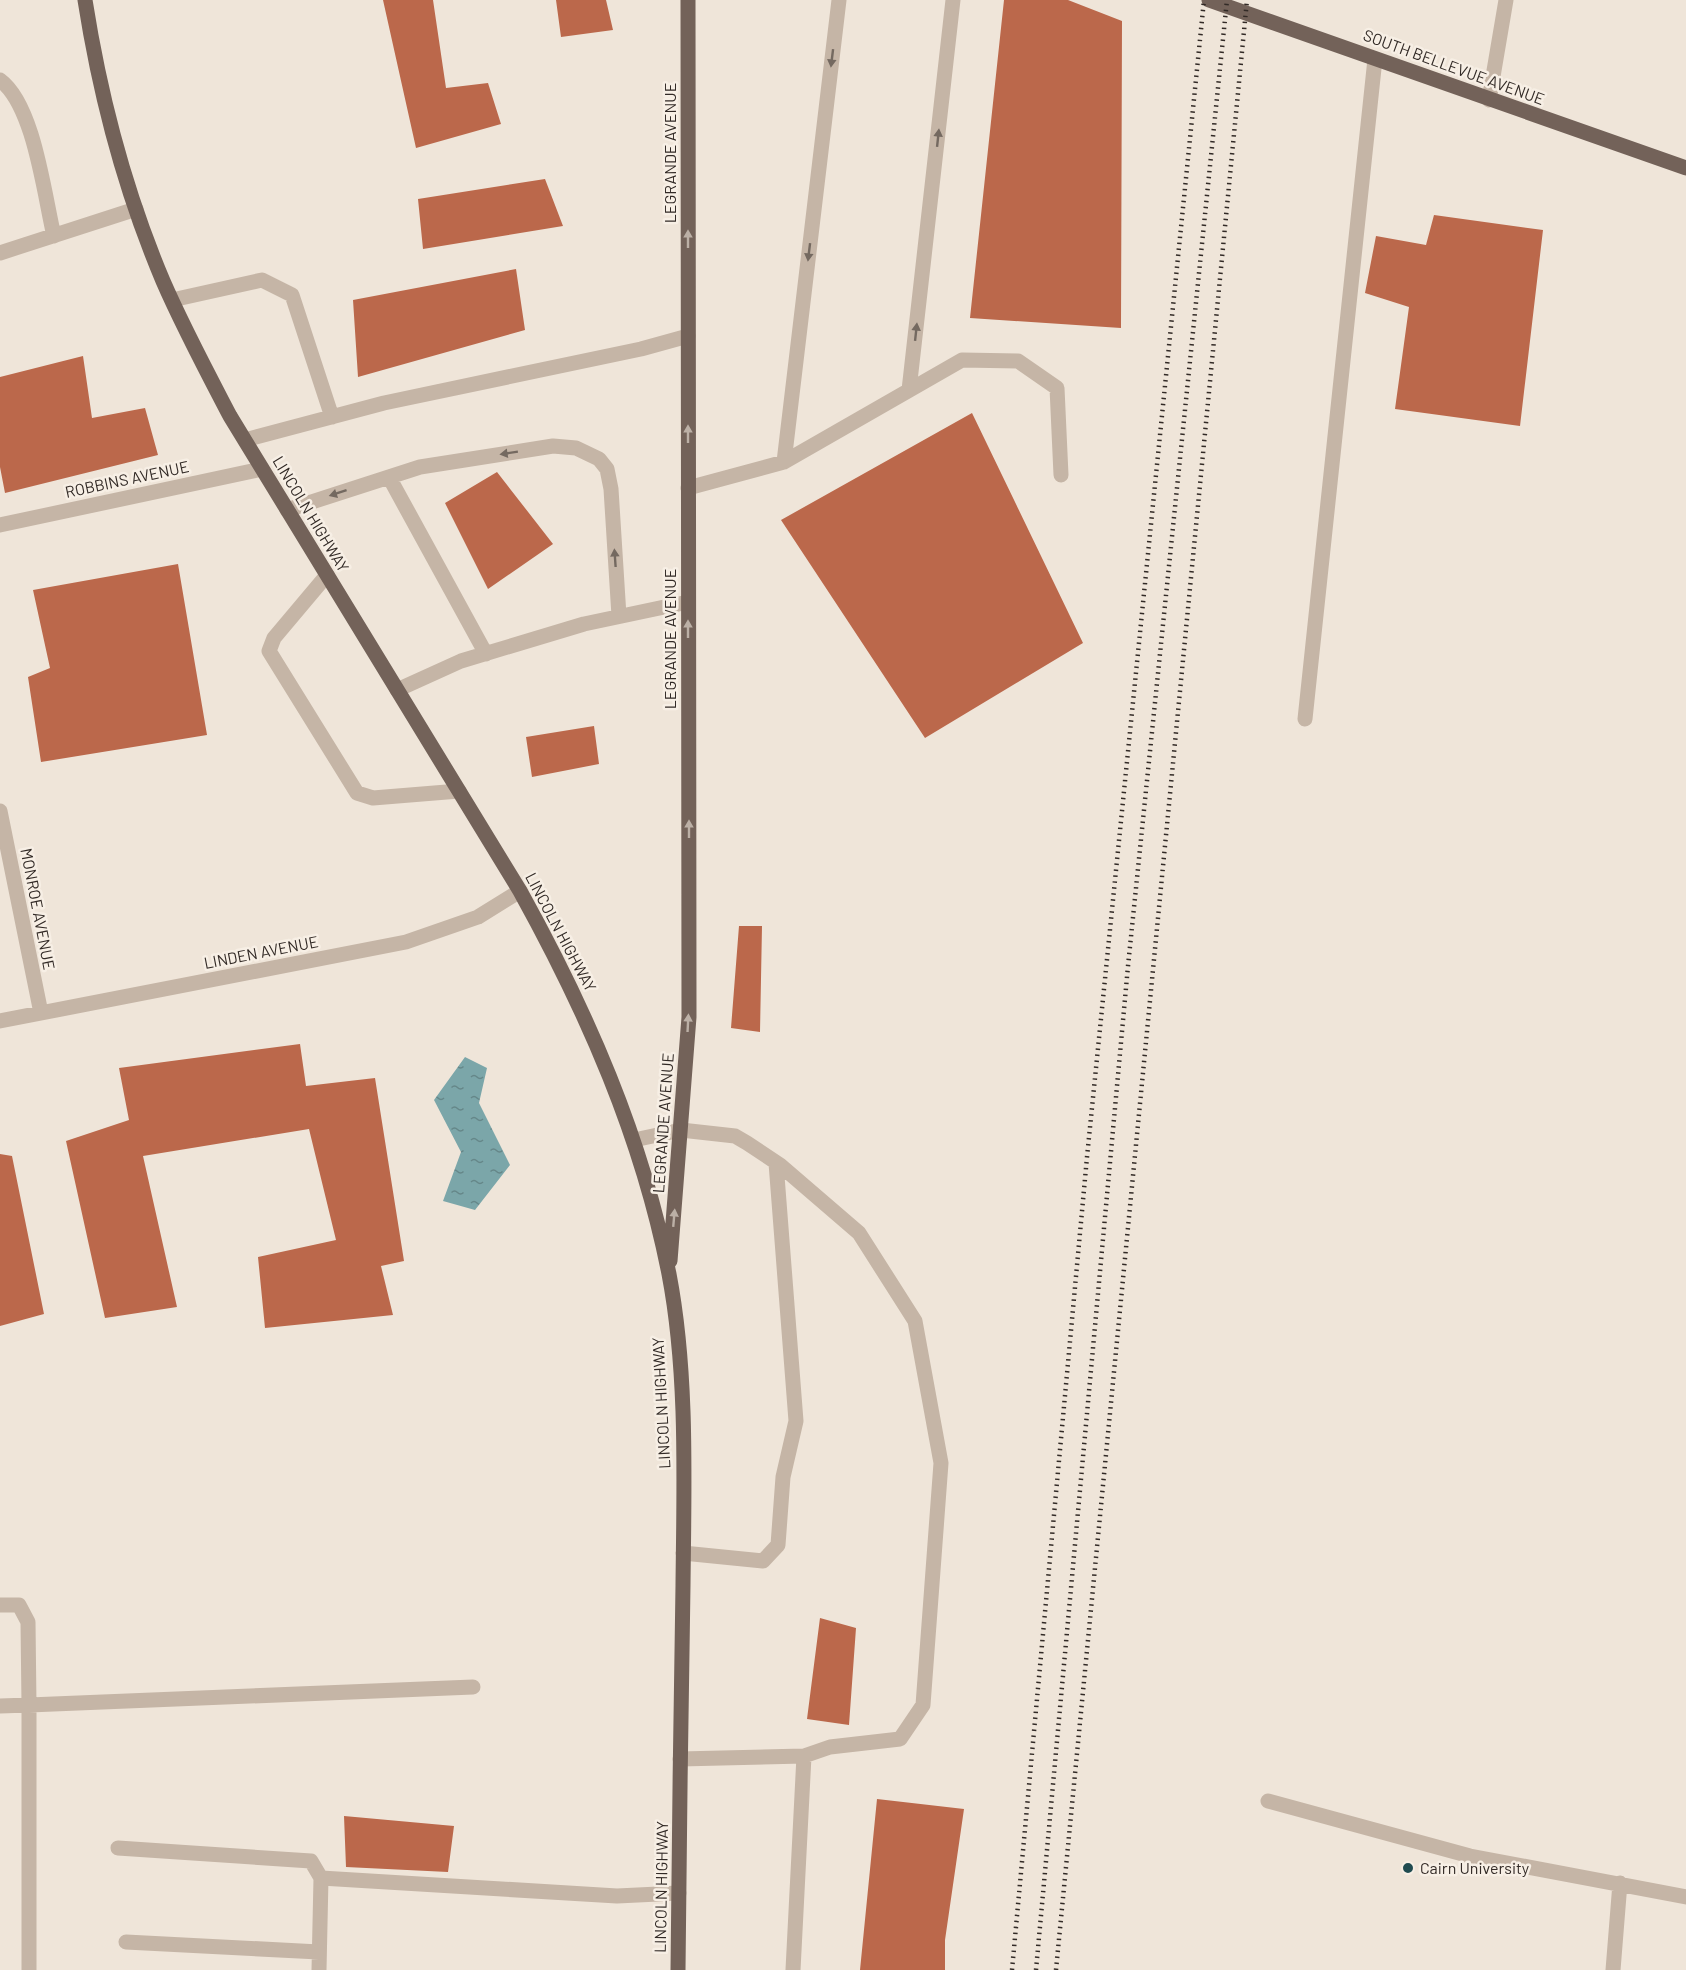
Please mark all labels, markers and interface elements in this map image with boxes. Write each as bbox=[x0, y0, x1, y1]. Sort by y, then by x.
street label: SOUTH BELLEVUE AVENUE bbox=[1361, 25, 1547, 108]
one-way arrow bbox=[827, 49, 836, 68]
street label: LEGRANDE AVENUE bbox=[660, 83, 679, 223]
one-way arrow bbox=[933, 128, 942, 147]
one-way arrow bbox=[683, 230, 693, 249]
one-way arrow bbox=[804, 242, 814, 261]
one-way arrow bbox=[911, 322, 921, 341]
one-way arrow bbox=[683, 425, 693, 444]
one-way arrow bbox=[500, 449, 519, 458]
street label: LINCOLN HIGHWAY bbox=[269, 452, 354, 575]
street label: ROBBINS AVENUE bbox=[63, 456, 191, 501]
one-way arrow bbox=[329, 489, 347, 499]
one-way arrow bbox=[611, 549, 620, 568]
street label: LEGRANDE AVENUE bbox=[660, 569, 679, 709]
one-way arrow bbox=[683, 620, 693, 639]
one-way arrow bbox=[684, 819, 694, 838]
street label: MONROE AVENUE bbox=[17, 846, 60, 971]
street label: LINCOLN HIGHWAY bbox=[522, 869, 601, 994]
street label: LINDEN AVENUE bbox=[202, 931, 320, 972]
one-way arrow bbox=[684, 1014, 693, 1033]
street label: LEGRANDE AVENUE bbox=[648, 1052, 677, 1194]
one-way arrow bbox=[669, 1208, 679, 1227]
street label: LINCOLN HIGHWAY bbox=[648, 1337, 673, 1469]
street label: LINCOLN HIGHWAY bbox=[650, 1821, 671, 1953]
place label: Cairn University bbox=[1420, 1858, 1530, 1877]
marker: Cairn University bbox=[1401, 1861, 1415, 1875]

